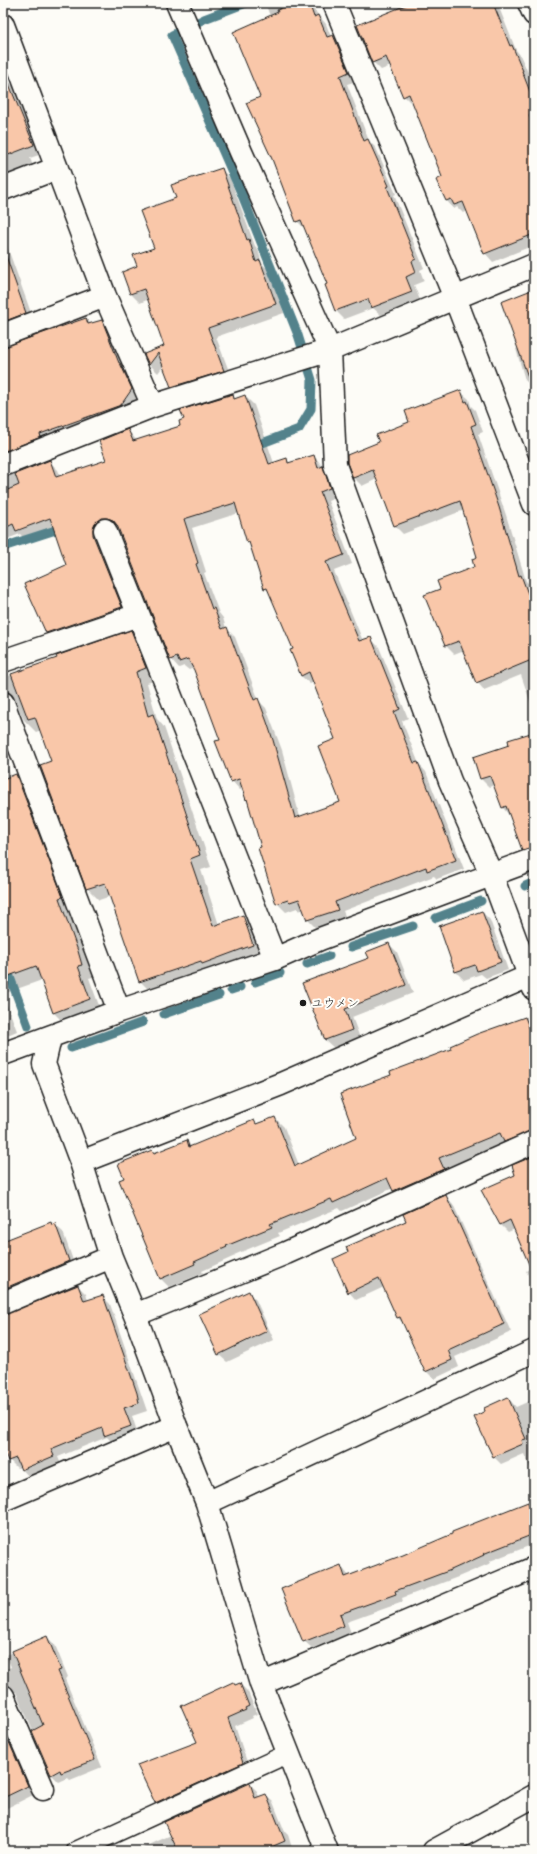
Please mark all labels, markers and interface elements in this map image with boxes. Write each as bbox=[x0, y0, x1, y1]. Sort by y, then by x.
place label: ユウメン bbox=[311, 996, 359, 1010]
marker: ユウメン bbox=[298, 998, 308, 1008]

